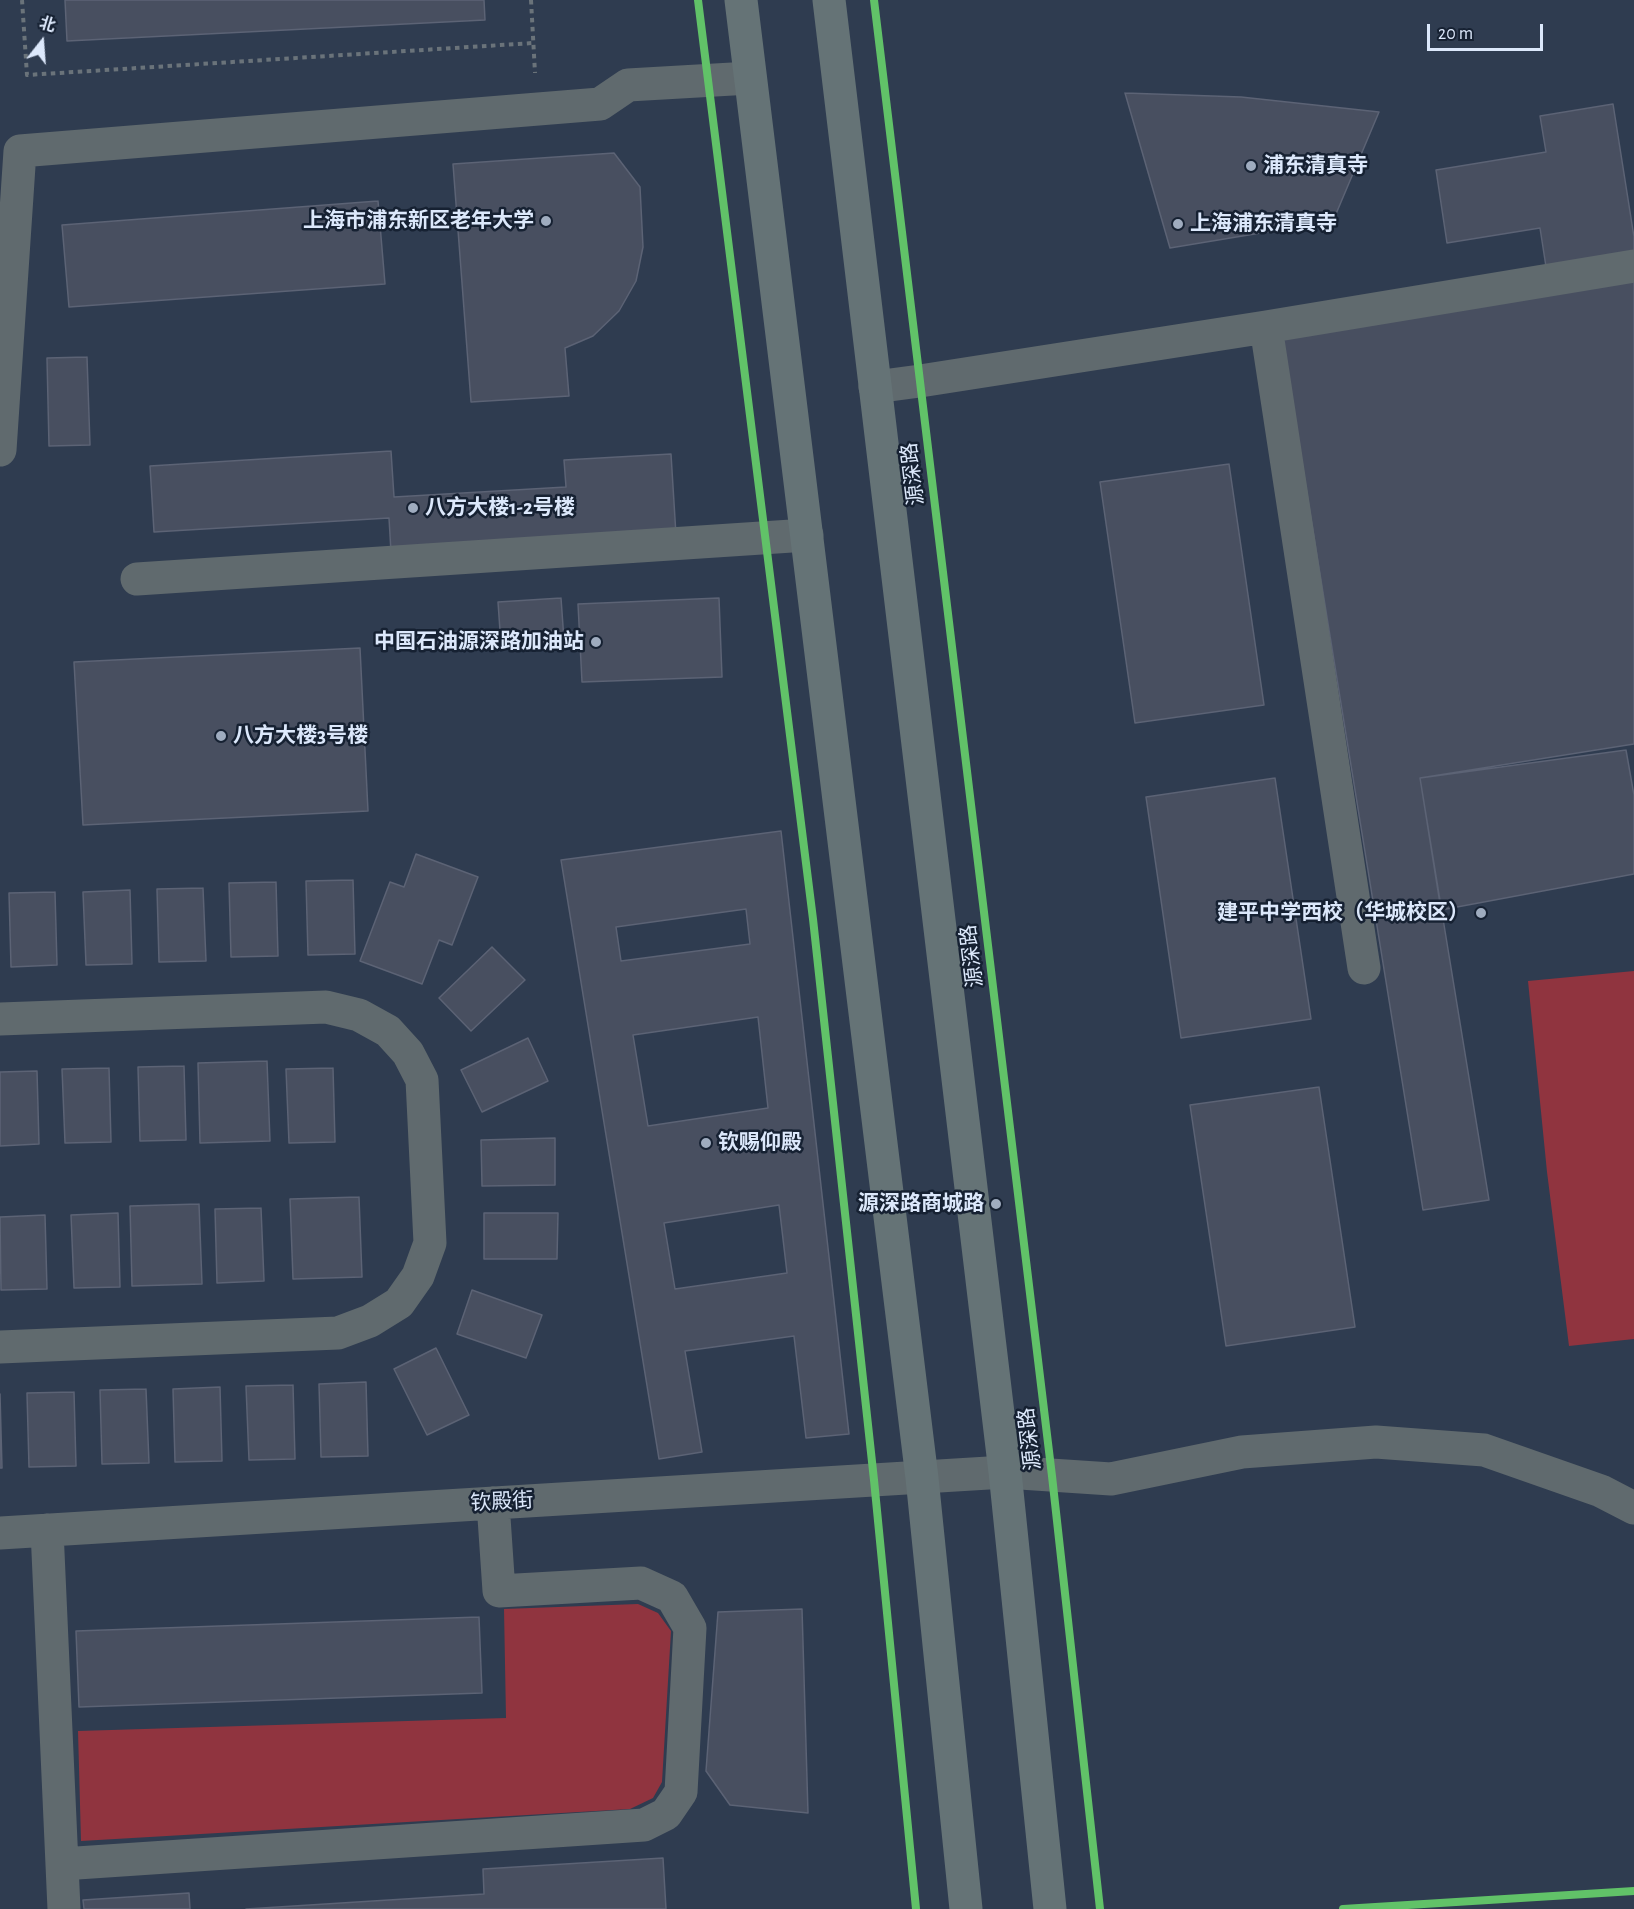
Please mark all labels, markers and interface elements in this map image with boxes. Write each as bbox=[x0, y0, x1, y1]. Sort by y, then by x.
north arrow bbox=[12, 12, 72, 72]
scale bar bbox=[1430, 12, 1546, 50]
text: 北 bbox=[37, 15, 57, 35]
text: 20 m bbox=[1438, 25, 1473, 43]
place label: 浦东清真寺 bbox=[1263, 153, 1368, 179]
marker: 浦东清真寺 bbox=[1244, 159, 1258, 173]
place label: 上海市浦东新区老年大学 bbox=[303, 208, 534, 234]
place label: 上海浦东清真寺 bbox=[1190, 211, 1337, 237]
marker: 上海市浦东新区老年大学 bbox=[539, 214, 553, 228]
marker: 上海浦东清真寺 bbox=[1171, 217, 1185, 231]
street label: 源深路 bbox=[897, 441, 929, 507]
place label: 八方大楼1-2号楼 bbox=[425, 495, 575, 521]
marker: 八方大楼1-2号楼 bbox=[406, 501, 420, 515]
place label: 中国石油源深路加油站 bbox=[374, 629, 584, 655]
marker: 中国石油源深路加油站 bbox=[589, 635, 603, 649]
place label: 八方大楼3号楼 bbox=[233, 723, 368, 749]
marker: 八方大楼3号楼 bbox=[214, 729, 228, 743]
place label: 建平中学西校（华城校区） bbox=[1217, 900, 1469, 926]
marker: 建平中学西校（华城校区） bbox=[1474, 906, 1488, 920]
street label: 源深路 bbox=[956, 923, 988, 989]
place label: 钦赐仰殿 bbox=[718, 1130, 802, 1156]
marker: 钦赐仰殿 bbox=[699, 1136, 713, 1150]
place label: 源深路商城路 bbox=[858, 1191, 984, 1217]
marker: 源深路商城路 bbox=[989, 1197, 1003, 1211]
street label: 源深路 bbox=[1014, 1406, 1046, 1472]
street label: 钦殿街 bbox=[470, 1488, 534, 1516]

